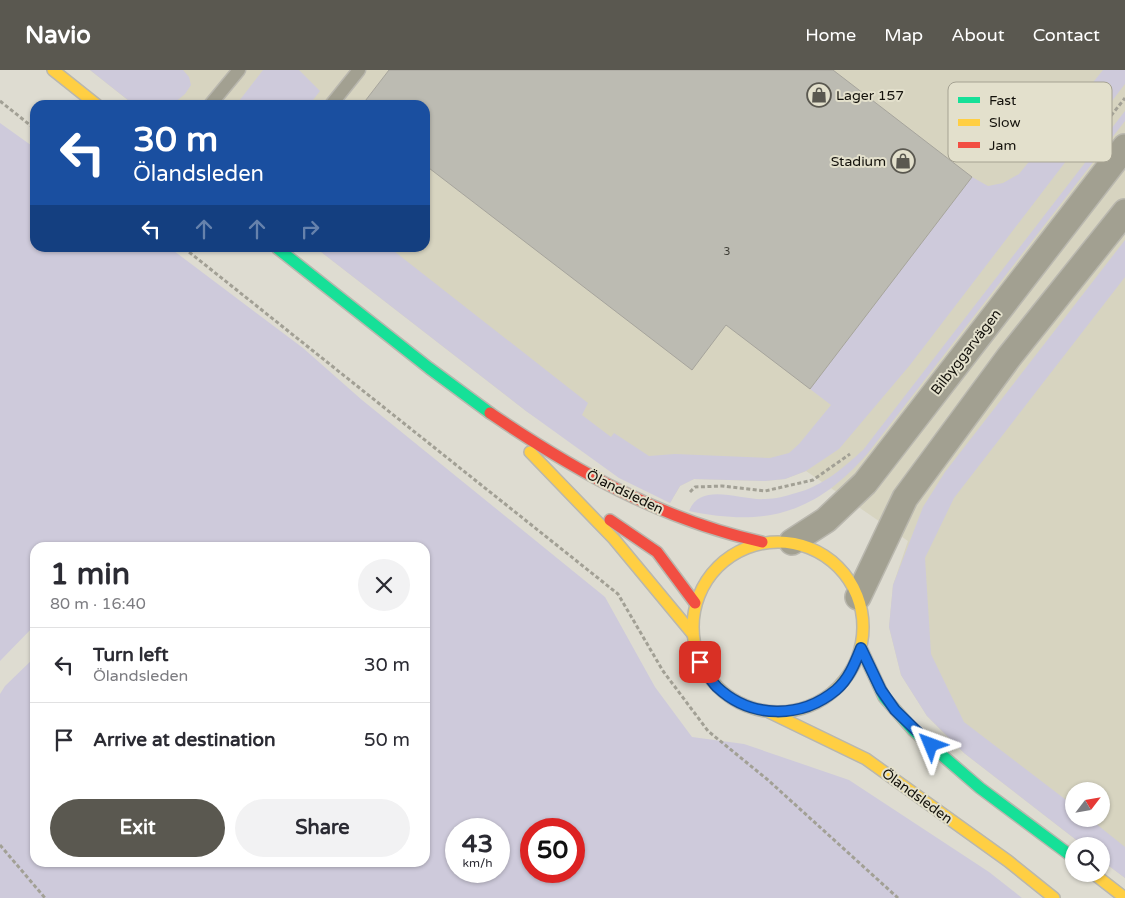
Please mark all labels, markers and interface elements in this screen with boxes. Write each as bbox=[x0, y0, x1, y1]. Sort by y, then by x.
text: Navio bbox=[25, 21, 91, 50]
text: Home bbox=[805, 24, 856, 46]
text: Map bbox=[884, 24, 923, 46]
text: About bbox=[951, 24, 1005, 46]
text: Contact bbox=[1033, 24, 1100, 46]
shop icon: Lager 157 bbox=[806, 82, 832, 108]
legend bbox=[948, 82, 1112, 162]
place label: Lager 157 bbox=[836, 87, 904, 104]
text: Fast bbox=[989, 92, 1017, 109]
text: Slow bbox=[989, 114, 1021, 131]
text: 30 m bbox=[133, 119, 218, 161]
icon: left bbox=[50, 120, 115, 185]
text: Jam bbox=[989, 137, 1016, 154]
shop icon: Stadium bbox=[890, 148, 916, 174]
place label: Stadium bbox=[831, 153, 886, 170]
text: Ölandsleden bbox=[133, 161, 264, 187]
icon: left bbox=[137, 215, 165, 243]
icon: ahead bbox=[190, 215, 218, 243]
icon: ahead bbox=[243, 215, 271, 243]
icon: right bbox=[296, 215, 324, 243]
house number: 3 bbox=[724, 245, 731, 258]
street label: Bilbyggarvägen bbox=[927, 306, 1005, 398]
street label: Ölandsleden bbox=[584, 466, 666, 518]
text: 1 min bbox=[50, 556, 130, 593]
button: close bbox=[358, 559, 410, 611]
text: 80 m · 16:40 bbox=[50, 594, 146, 614]
pin bbox=[679, 641, 721, 683]
text: Turn left bbox=[93, 644, 169, 666]
icon: arrive bbox=[686, 648, 714, 676]
icon: left bbox=[50, 651, 78, 679]
text: 30 m bbox=[364, 654, 410, 676]
text: Ölandsleden bbox=[93, 666, 188, 686]
position arrow bbox=[904, 718, 956, 770]
icon: arrive bbox=[50, 726, 78, 754]
text: Arrive at destination bbox=[93, 729, 276, 751]
text: 50 m bbox=[364, 729, 410, 751]
street label: Ölandsleden bbox=[878, 765, 956, 827]
north arrow bbox=[1065, 782, 1110, 828]
map controls bbox=[1065, 782, 1110, 882]
button: Exit bbox=[50, 799, 225, 857]
button: Share bbox=[235, 799, 410, 857]
speed limit sign: 50 bbox=[520, 818, 585, 883]
text: 43 bbox=[462, 829, 493, 859]
button: search bbox=[1065, 837, 1110, 882]
text: km/h bbox=[462, 856, 493, 870]

